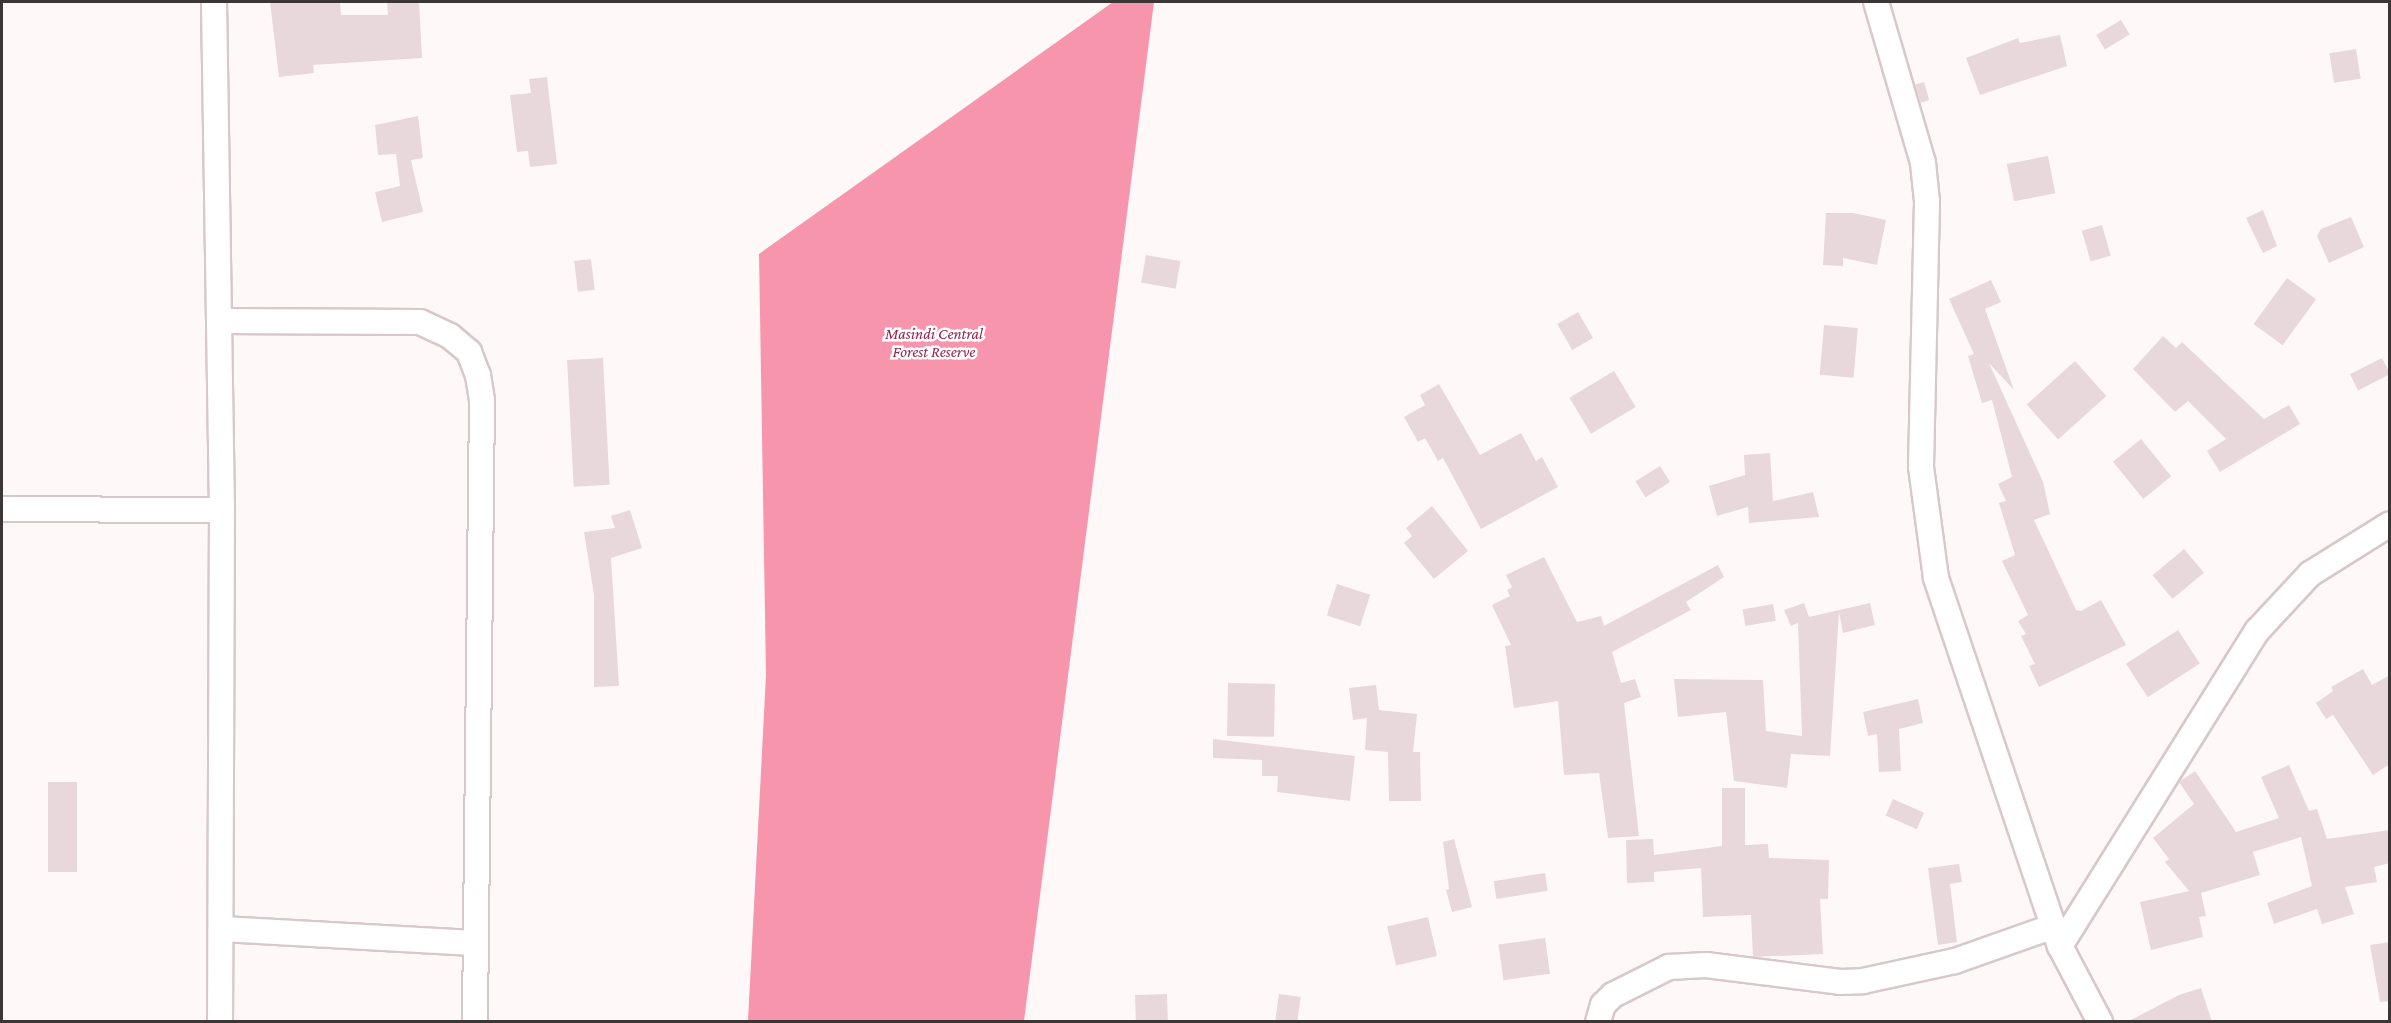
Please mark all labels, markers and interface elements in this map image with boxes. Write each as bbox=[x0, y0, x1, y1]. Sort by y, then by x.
park label: Masindi Central Forest Reserve bbox=[885, 324, 983, 362]

